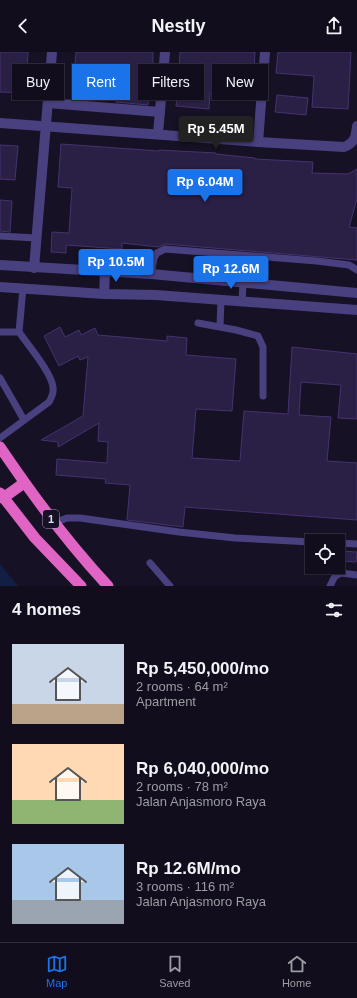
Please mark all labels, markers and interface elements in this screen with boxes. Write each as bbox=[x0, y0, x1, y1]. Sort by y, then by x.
icon: back bbox=[12, 15, 34, 37]
icon: share bbox=[323, 15, 345, 37]
text: Nestly bbox=[151, 16, 206, 36]
chip: Buy bbox=[12, 64, 64, 100]
chip: Rent bbox=[72, 64, 130, 100]
chip: Filters bbox=[138, 64, 204, 100]
chip: New bbox=[212, 64, 268, 100]
pin: Rp 5.45M bbox=[175, 116, 257, 150]
text: Rp 5.45M bbox=[187, 121, 245, 136]
pin: Rp 6.04M bbox=[164, 169, 246, 203]
text: Rp 6.04M bbox=[176, 174, 234, 189]
pin: Rp 10.5M bbox=[75, 249, 157, 283]
text: Rp 10.5M bbox=[87, 254, 145, 269]
pin: Rp 12.6M bbox=[190, 256, 272, 290]
text: Rp 12.6M bbox=[202, 261, 260, 276]
road number: 1 bbox=[43, 510, 59, 528]
map controls bbox=[305, 534, 345, 574]
button: locate bbox=[305, 534, 345, 574]
icon: filters bbox=[323, 599, 345, 621]
text: 4 homes bbox=[12, 600, 81, 619]
text: Rp 5,450,000/mo bbox=[136, 659, 269, 678]
icon: home bbox=[44, 660, 92, 708]
text: 2 rooms · 64 m² bbox=[136, 679, 228, 694]
text: Apartment bbox=[136, 694, 196, 709]
text: Rp 6,040,000/mo bbox=[136, 759, 269, 778]
icon: home bbox=[44, 760, 92, 808]
text: 2 rooms · 78 m² bbox=[136, 779, 228, 794]
text: Jalan Anjasmoro Raya bbox=[136, 794, 266, 809]
text: Rp 12.6M/mo bbox=[136, 859, 241, 878]
icon: home bbox=[44, 860, 92, 908]
text: 3 rooms · 116 m² bbox=[136, 879, 234, 894]
text: Jalan Anjasmoro Raya bbox=[136, 894, 266, 909]
tab: Map bbox=[46, 953, 68, 989]
tab: Saved bbox=[159, 953, 190, 989]
tab: Home bbox=[282, 953, 311, 989]

